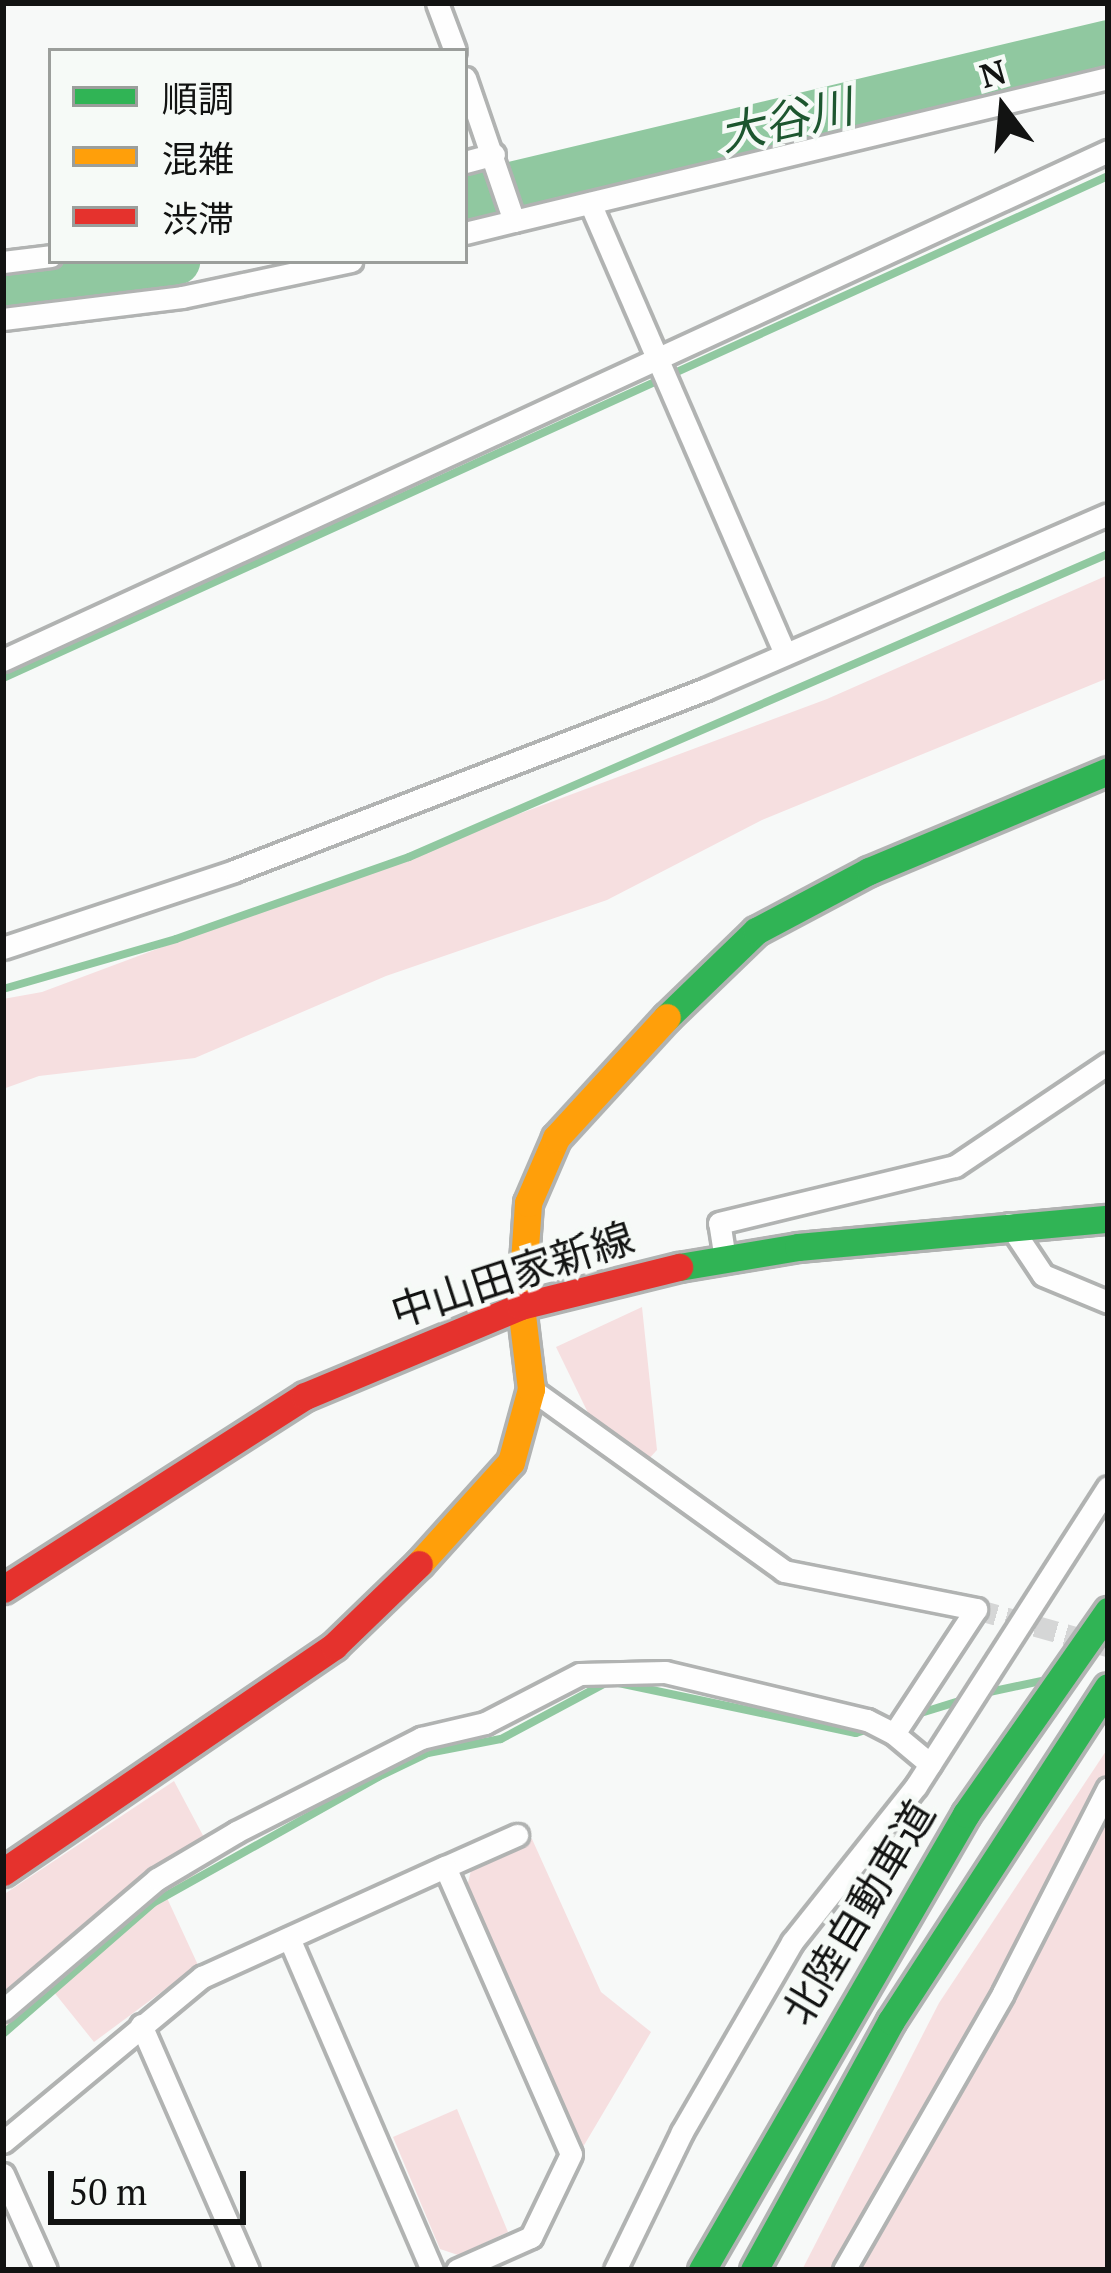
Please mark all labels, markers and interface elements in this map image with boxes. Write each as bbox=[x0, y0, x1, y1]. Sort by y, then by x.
legend bbox=[48, 48, 468, 264]
north arrow bbox=[943, 48, 1063, 168]
text: N bbox=[975, 49, 1011, 97]
text: 順調 bbox=[162, 75, 234, 122]
water label: 大谷川 bbox=[714, 79, 858, 161]
text: 混雑 bbox=[162, 135, 234, 182]
text: 渋滞 bbox=[162, 195, 234, 242]
street label: 中山田家新線 bbox=[384, 1211, 640, 1337]
street label: 北陸自動車道 bbox=[772, 1791, 944, 2033]
scale bar bbox=[54, 2147, 252, 2221]
text: 50 m bbox=[69, 2168, 147, 2215]

